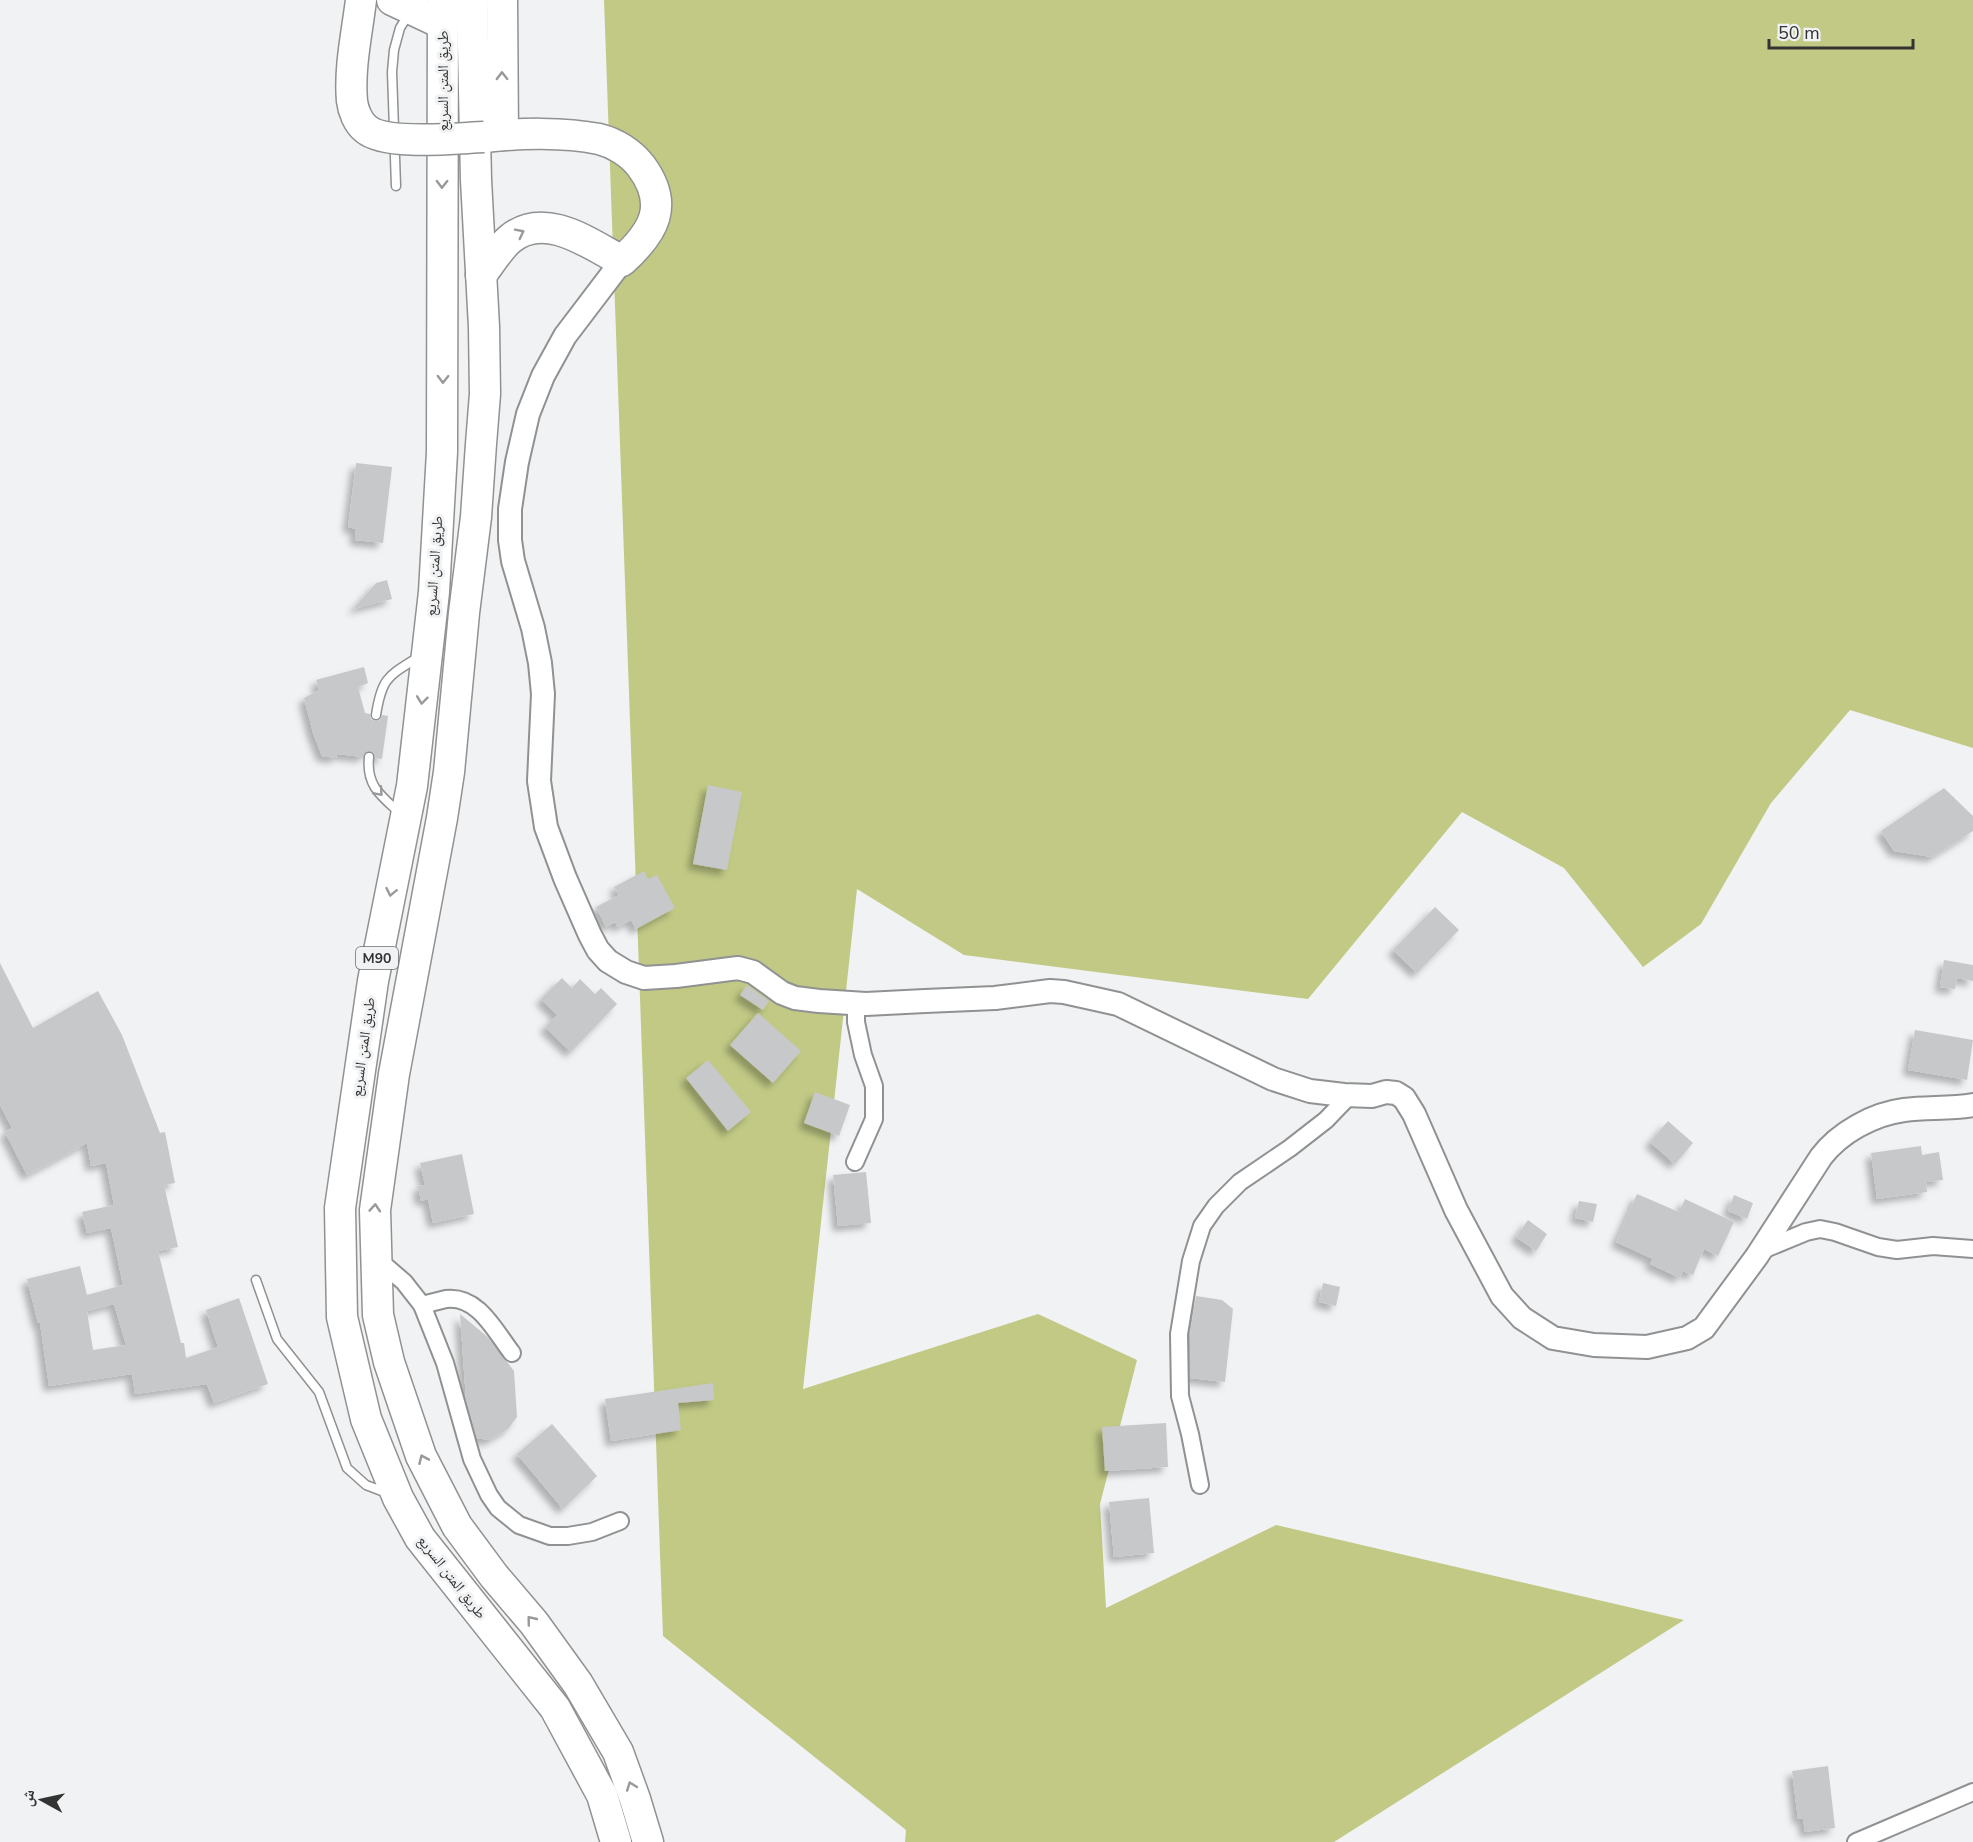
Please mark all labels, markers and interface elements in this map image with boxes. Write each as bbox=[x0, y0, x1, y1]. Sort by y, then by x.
scale bar bbox=[1769, 12, 1913, 50]
text: 50 m bbox=[1778, 21, 1820, 45]
street label: طريق المتن السريع bbox=[433, 31, 453, 131]
one-way arrow bbox=[496, 72, 508, 81]
one-way arrow bbox=[436, 180, 449, 189]
one-way arrow bbox=[514, 229, 525, 241]
one-way arrow bbox=[437, 375, 449, 384]
street label: طريق المتن السريع bbox=[421, 515, 447, 617]
one-way arrow bbox=[416, 695, 429, 704]
one-way arrow bbox=[372, 785, 383, 796]
one-way arrow bbox=[385, 887, 398, 897]
road number: M90 bbox=[356, 947, 398, 969]
street label: طريق المتن السريع bbox=[346, 996, 380, 1098]
one-way arrow bbox=[369, 1203, 382, 1212]
one-way arrow bbox=[418, 1454, 430, 1465]
street label: طريق المتن السريع bbox=[413, 1531, 491, 1623]
one-way arrow bbox=[528, 1615, 539, 1626]
north arrow bbox=[12, 1770, 72, 1830]
one-way arrow bbox=[625, 1781, 638, 1792]
text: ش bbox=[16, 1788, 40, 1808]

